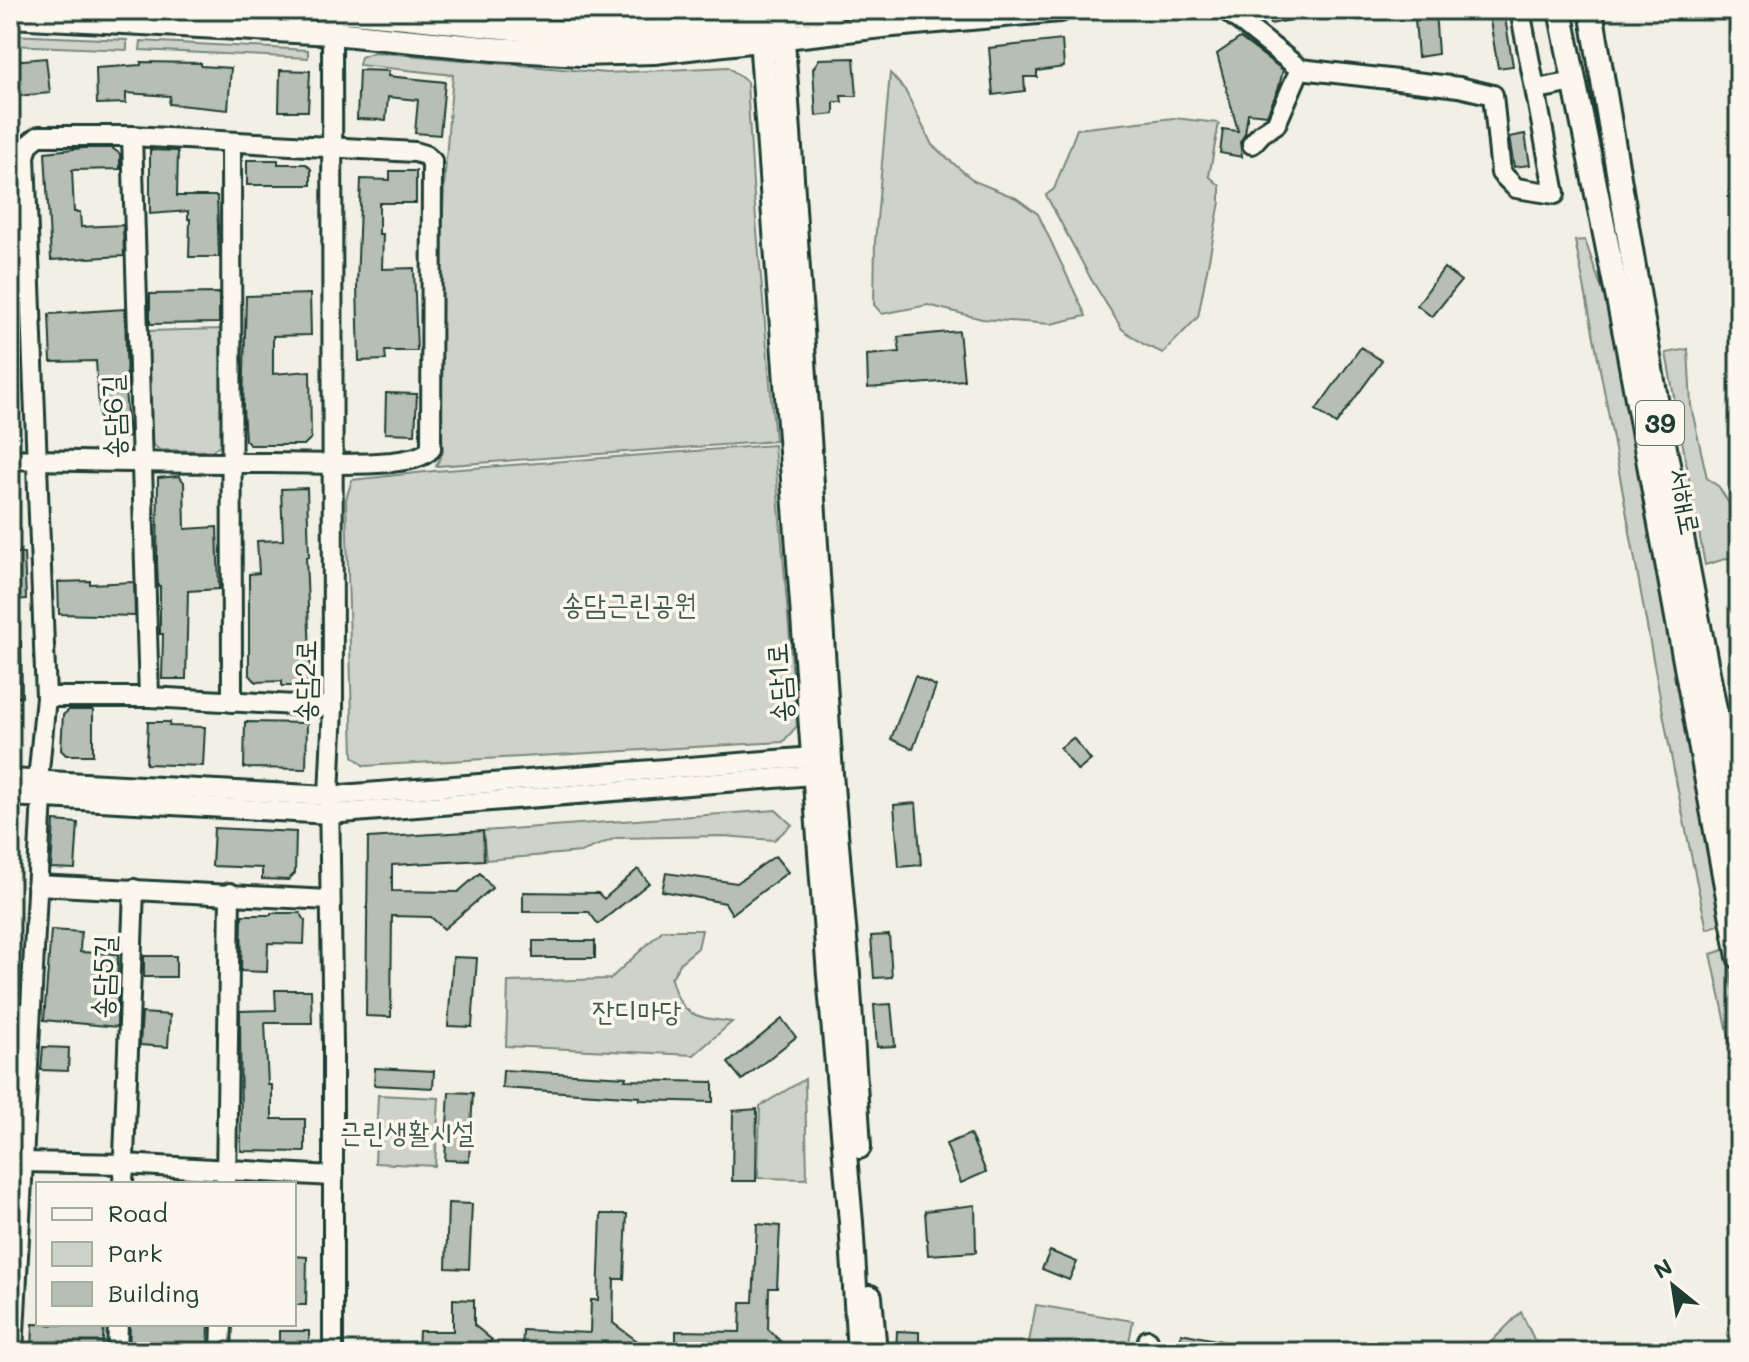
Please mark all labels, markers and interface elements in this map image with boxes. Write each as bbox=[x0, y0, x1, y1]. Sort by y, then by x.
street label: 송담6길 bbox=[93, 374, 131, 460]
road number: 39 bbox=[1636, 401, 1684, 445]
street label: 서해로 bbox=[1662, 464, 1710, 538]
park label: 송담근린공원 bbox=[561, 585, 697, 621]
street label: 송담2로 bbox=[285, 639, 323, 723]
street label: 송담1로 bbox=[757, 642, 799, 724]
street label: 송담5길 bbox=[83, 934, 121, 1020]
park label: 잔디마당 bbox=[592, 992, 682, 1028]
park label: 근린생활시설 bbox=[339, 1113, 475, 1149]
legend bbox=[36, 1182, 296, 1326]
text: Road bbox=[108, 1197, 168, 1228]
text: Park bbox=[108, 1237, 162, 1268]
north arrow bbox=[1633, 1246, 1713, 1326]
text: N bbox=[1648, 1252, 1677, 1285]
text: Building bbox=[108, 1277, 199, 1308]

